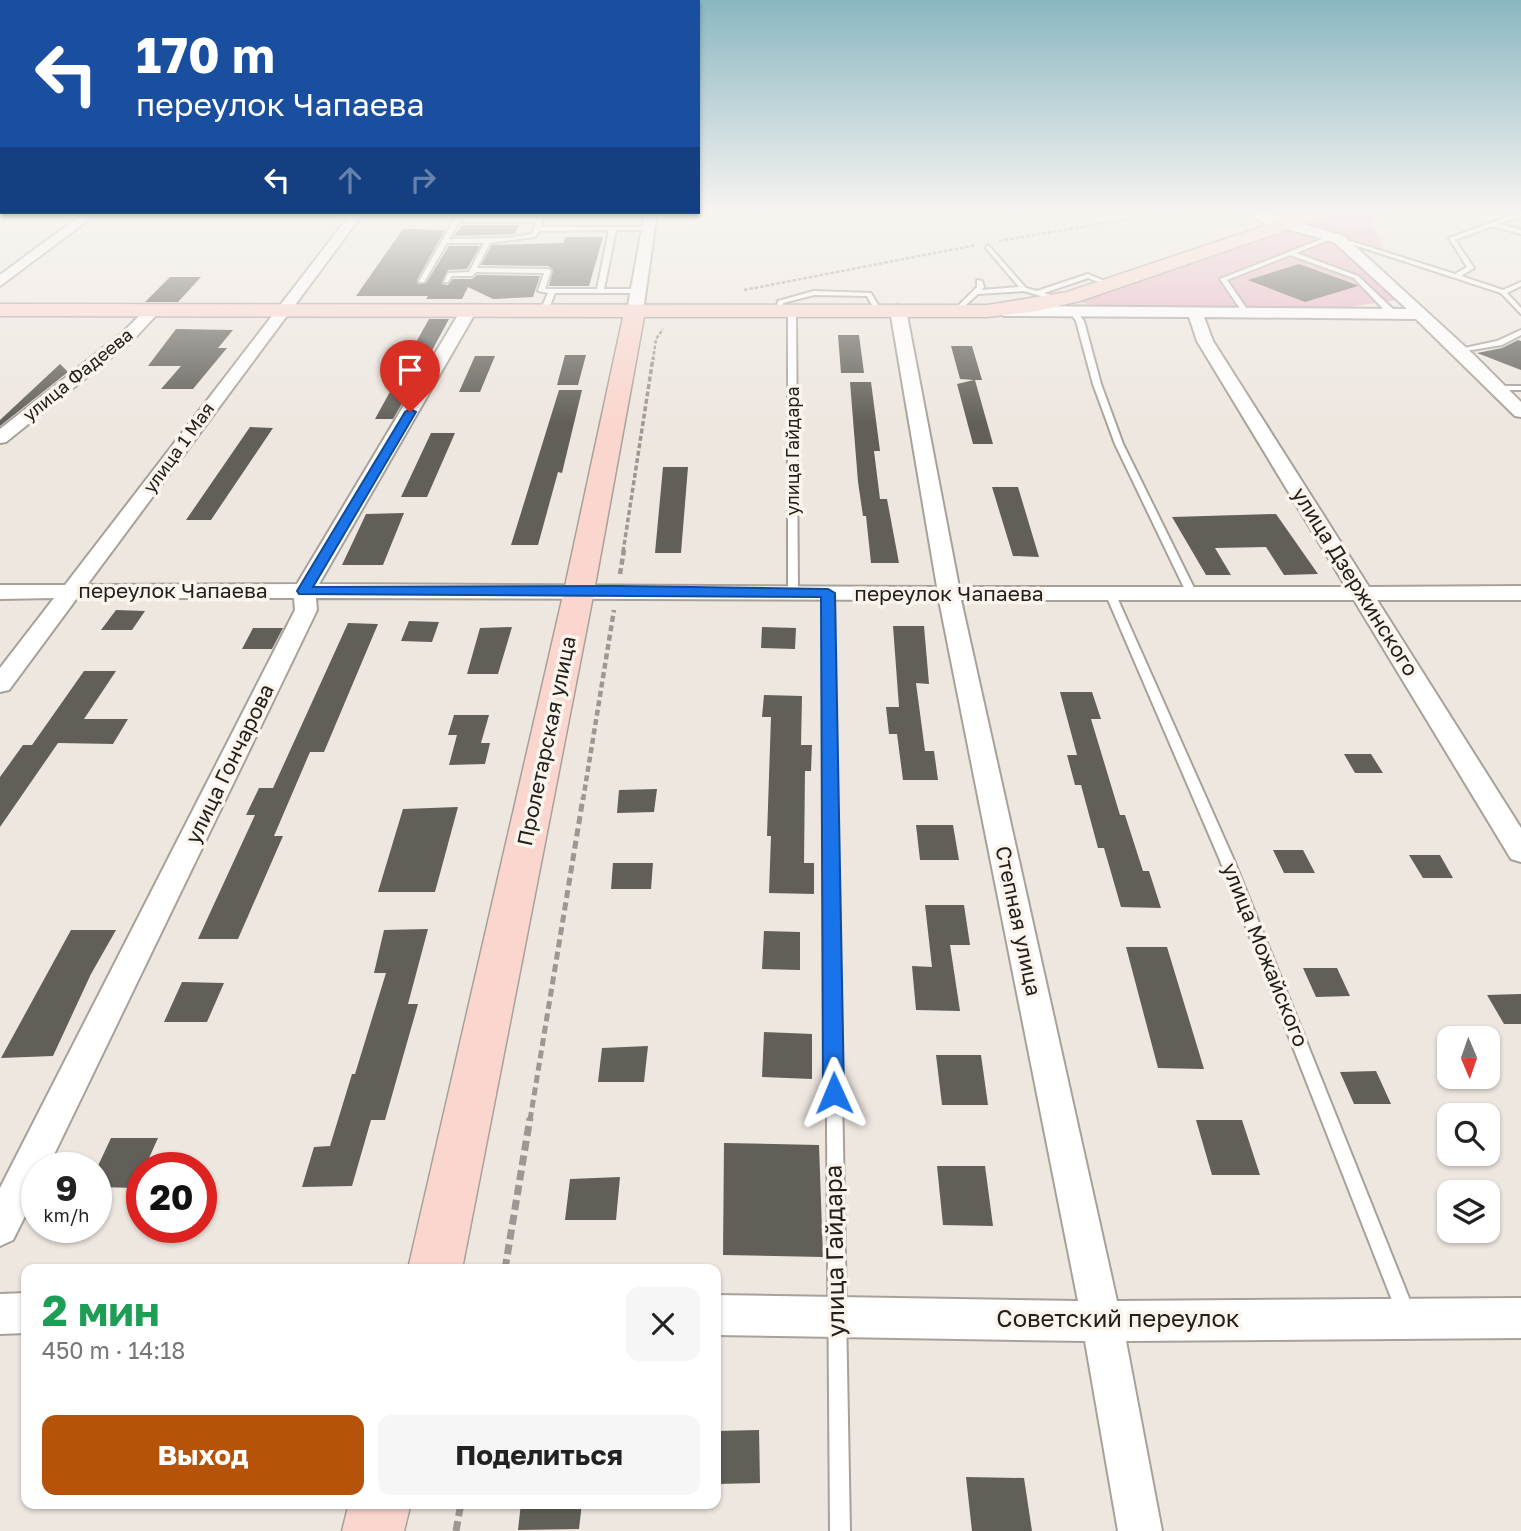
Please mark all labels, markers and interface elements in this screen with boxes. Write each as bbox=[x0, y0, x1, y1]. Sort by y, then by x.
text: 170 m bbox=[136, 25, 275, 84]
icon: left bbox=[21, 28, 112, 119]
text: переулок Чапаева bbox=[136, 85, 424, 123]
icon: left bbox=[258, 161, 296, 199]
icon: ahead bbox=[331, 161, 369, 199]
icon: right bbox=[404, 161, 442, 199]
street label: улица Фадеева bbox=[18, 323, 137, 425]
pin bbox=[380, 340, 440, 412]
icon: arrive bbox=[391, 351, 429, 389]
street label: улица Гайдара bbox=[781, 386, 803, 516]
street label: улица 1 Мая bbox=[138, 398, 218, 497]
street label: улица Дзержинского bbox=[1287, 482, 1425, 681]
street label: переулок Чапаева bbox=[78, 577, 268, 603]
street label: переулок Чапаева bbox=[854, 580, 1044, 606]
street label: Пролетарская улица bbox=[511, 633, 581, 848]
street label: улица Гончарова bbox=[179, 679, 279, 848]
street label: Степная улица bbox=[990, 843, 1048, 998]
street label: улица Можайского bbox=[1217, 859, 1315, 1050]
north arrow bbox=[1437, 1026, 1500, 1088]
map controls bbox=[1437, 1026, 1500, 1243]
position arrow bbox=[797, 1056, 871, 1130]
button: search bbox=[1437, 1103, 1500, 1166]
speed limit sign: 20 bbox=[126, 1152, 217, 1243]
street label: улица Гайдара bbox=[817, 1165, 850, 1337]
text: 9 bbox=[55, 1167, 78, 1209]
button: layers bbox=[1437, 1180, 1500, 1243]
text: km/h bbox=[44, 1204, 89, 1226]
text: 2 мин bbox=[42, 1285, 160, 1335]
button: close bbox=[626, 1287, 700, 1361]
street label: Советский переулок bbox=[996, 1303, 1240, 1332]
text: 450 m · 14:18 bbox=[42, 1336, 185, 1364]
button: Выход bbox=[42, 1415, 364, 1495]
button: Поделиться bbox=[378, 1415, 700, 1495]

